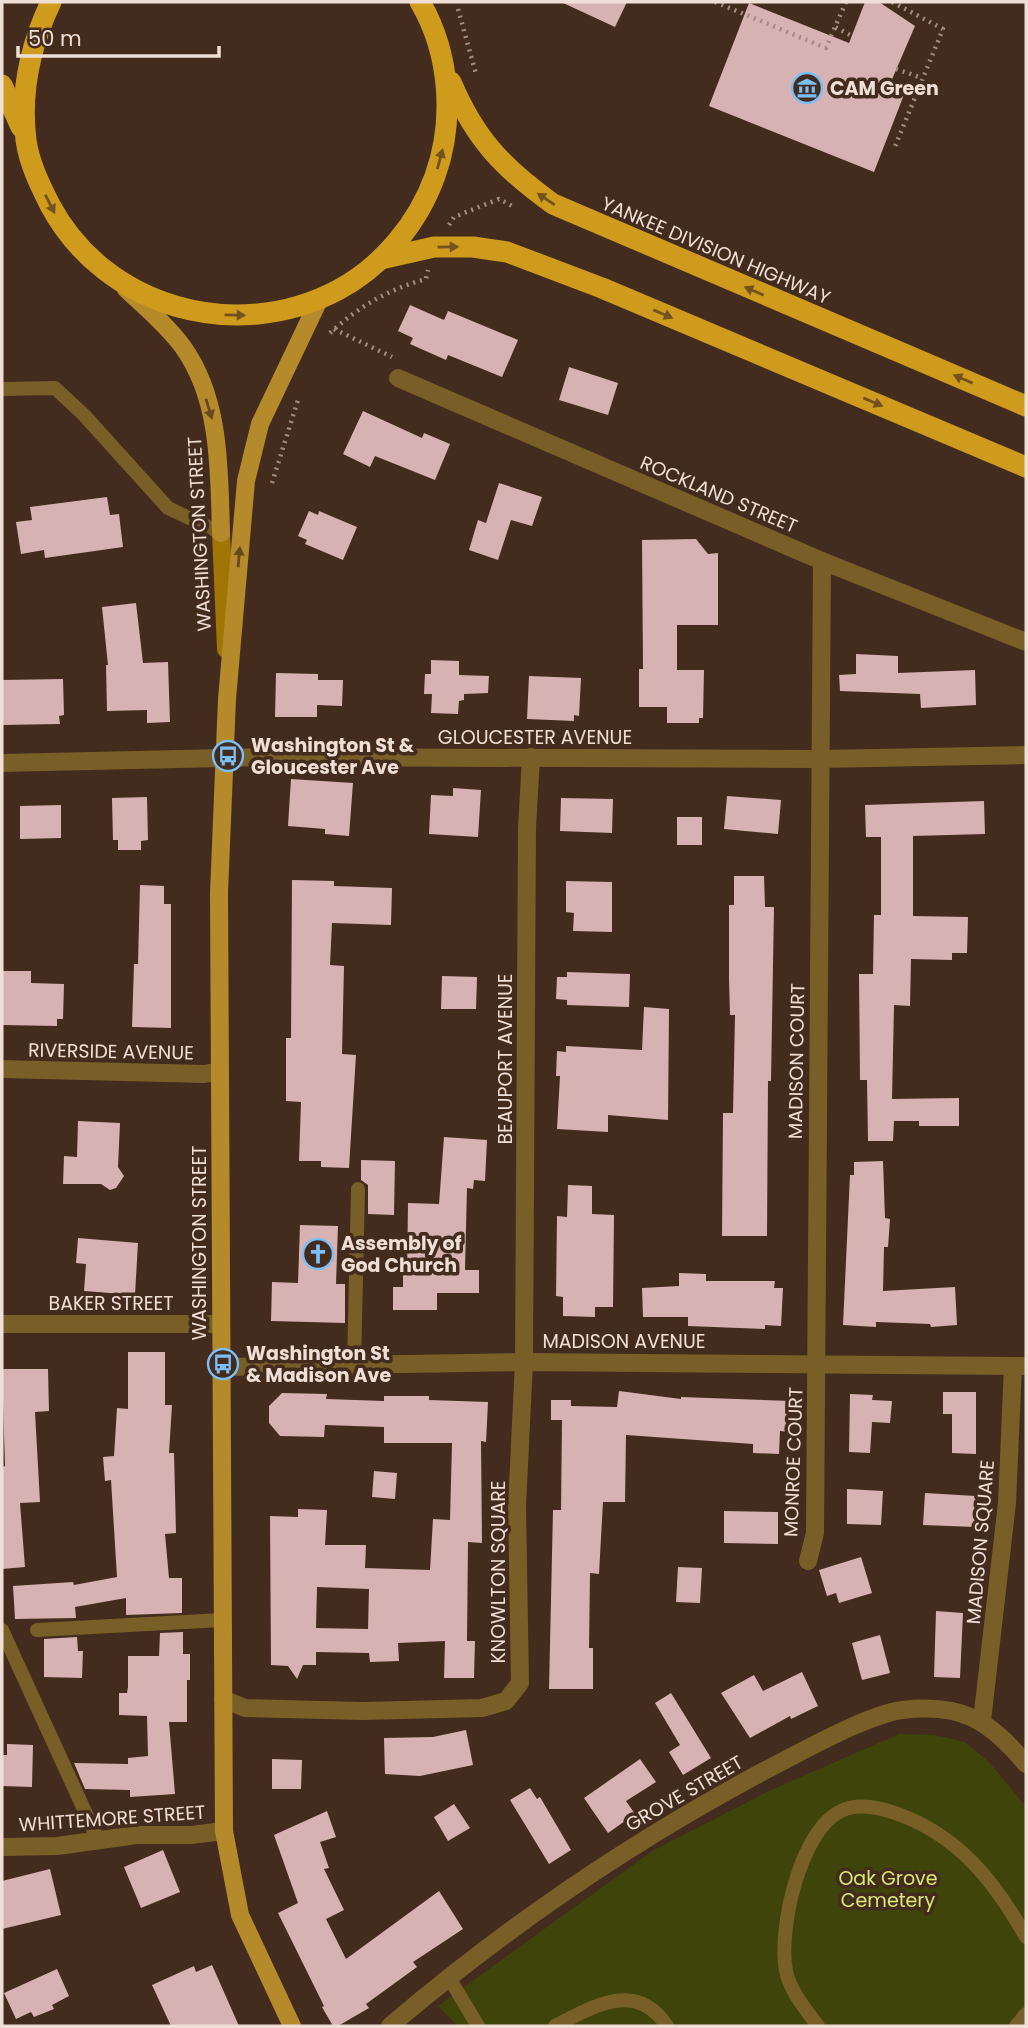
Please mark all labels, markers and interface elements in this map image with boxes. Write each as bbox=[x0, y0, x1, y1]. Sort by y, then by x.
scale bar bbox=[18, 14, 219, 58]
text: 50 m bbox=[28, 24, 82, 53]
museum icon: CAM Green bbox=[790, 71, 824, 105]
place label: CAM Green bbox=[830, 75, 939, 102]
one-way arrow bbox=[435, 148, 446, 170]
street label: YANKEE DIVISION HIGHWAY bbox=[597, 190, 834, 311]
one-way arrow bbox=[537, 192, 555, 206]
one-way arrow bbox=[44, 194, 56, 214]
one-way arrow bbox=[437, 241, 459, 252]
one-way arrow bbox=[743, 285, 764, 296]
one-way arrow bbox=[653, 308, 674, 319]
one-way arrow bbox=[224, 309, 246, 321]
one-way arrow bbox=[953, 374, 974, 385]
one-way arrow bbox=[863, 396, 883, 408]
one-way arrow bbox=[205, 399, 215, 420]
street label: WASHINGTON STREET bbox=[181, 436, 218, 632]
street label: ROCKLAND STREET bbox=[636, 449, 801, 540]
one-way arrow bbox=[234, 546, 245, 568]
street label: GLOUCESTER AVENUE bbox=[438, 724, 632, 751]
place label: Washington St & Gloucester Ave bbox=[251, 732, 415, 781]
bus stop icon: Washington St & Gloucester Ave bbox=[211, 739, 245, 773]
street label: BEAUPORT AVENUE bbox=[492, 973, 519, 1145]
street label: MADISON COURT bbox=[782, 983, 811, 1139]
street label: RIVERSIDE AVENUE bbox=[28, 1037, 194, 1066]
street label: WASHINGTON STREET bbox=[186, 1146, 213, 1340]
place label: Assembly of God Church bbox=[341, 1230, 462, 1279]
church icon: Assembly of God Church bbox=[301, 1237, 335, 1271]
street label: BAKER STREET bbox=[49, 1290, 173, 1317]
street label: MADISON AVENUE bbox=[542, 1328, 706, 1355]
place label: Washington St & Madison Ave bbox=[246, 1340, 391, 1389]
bus stop icon: Washington St & Madison Ave bbox=[206, 1347, 240, 1381]
street label: MONROE COURT bbox=[777, 1386, 810, 1538]
street label: MADISON SQUARE bbox=[960, 1459, 1001, 1625]
street label: KNOWLTON SQUARE bbox=[485, 1480, 512, 1664]
street label: GROVE STREET bbox=[620, 1749, 748, 1838]
street label: WHITTEMORE STREET bbox=[18, 1799, 206, 1838]
park label: Oak Grove Cemetery bbox=[838, 1865, 938, 1914]

